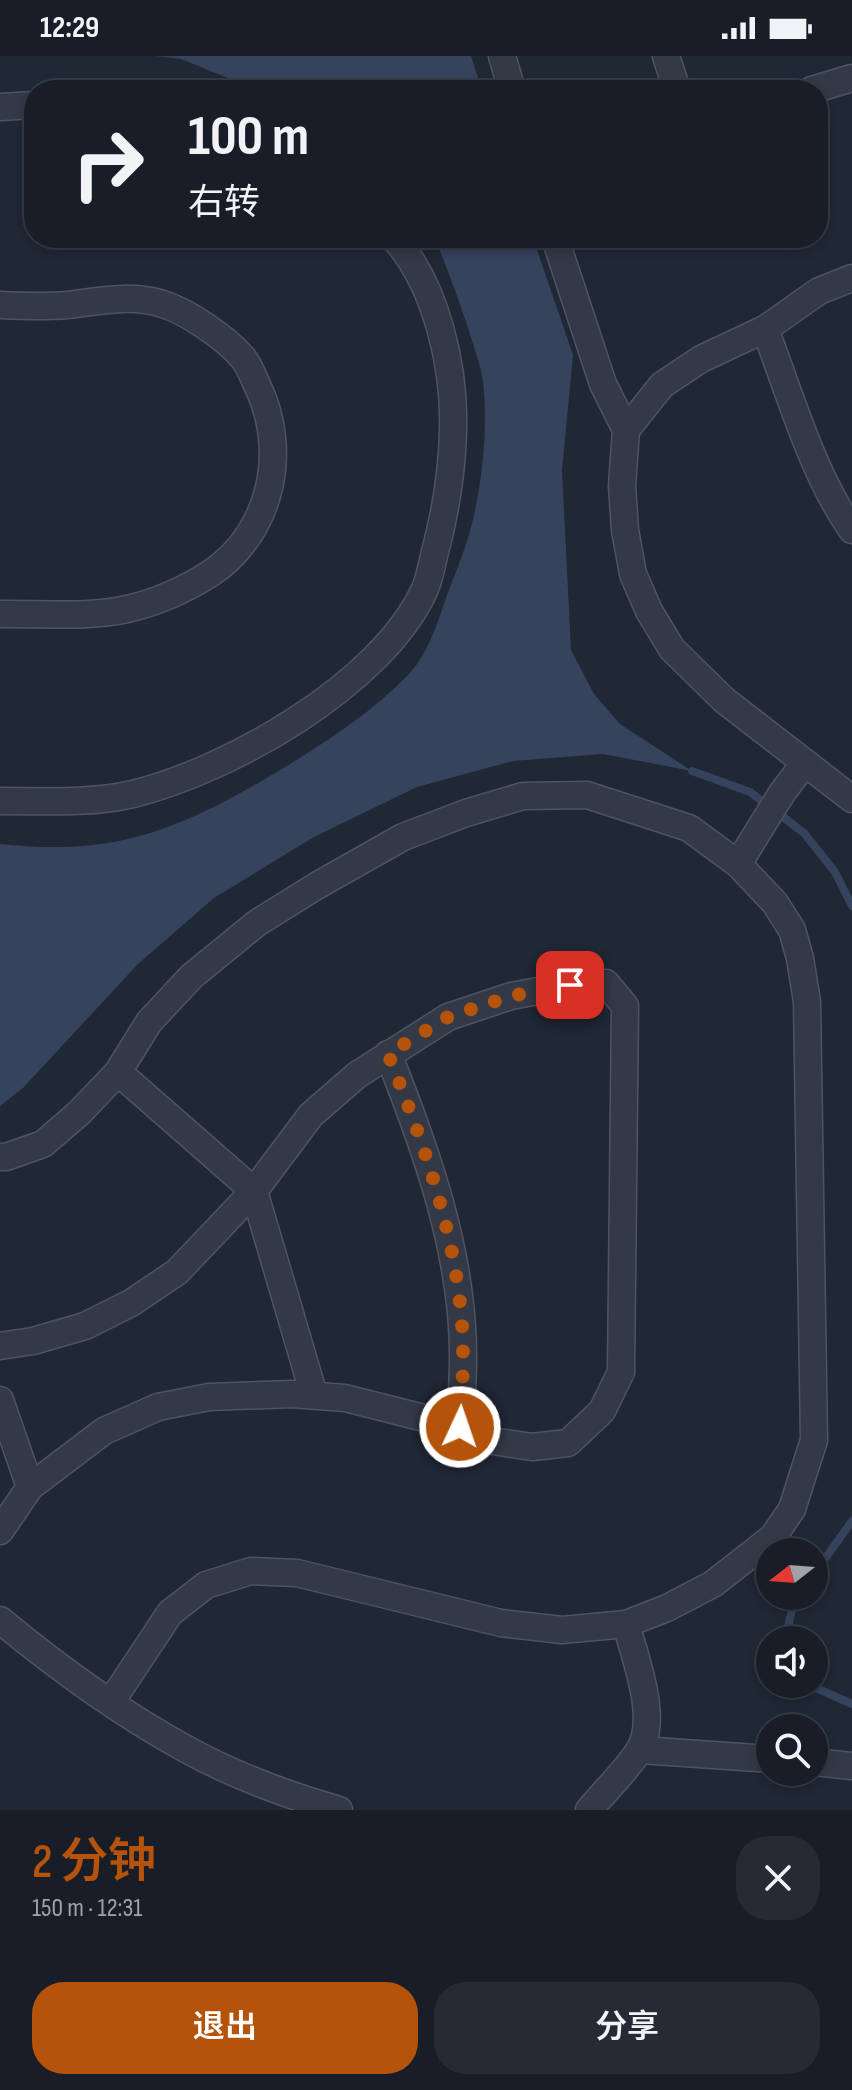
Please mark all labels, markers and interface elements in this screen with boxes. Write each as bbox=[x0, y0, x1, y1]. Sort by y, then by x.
text: 12:29 bbox=[40, 10, 99, 46]
text: 100 m bbox=[188, 104, 309, 171]
icon: right bbox=[56, 112, 160, 216]
text: 右转 bbox=[188, 182, 260, 225]
pin bbox=[536, 951, 604, 1019]
icon: arrive bbox=[548, 963, 592, 1007]
position arrow bbox=[418, 1385, 502, 1469]
north arrow bbox=[756, 1538, 828, 1610]
map controls bbox=[756, 1538, 828, 1786]
button: sound bbox=[756, 1626, 828, 1698]
button: search bbox=[756, 1714, 828, 1786]
text: 2 分钟 bbox=[32, 1834, 156, 1891]
button: close bbox=[736, 1836, 820, 1920]
text: 150 m · 12:31 bbox=[32, 1893, 142, 1924]
button: 退出 bbox=[32, 1982, 418, 2074]
button: 分享 bbox=[434, 1982, 820, 2074]

